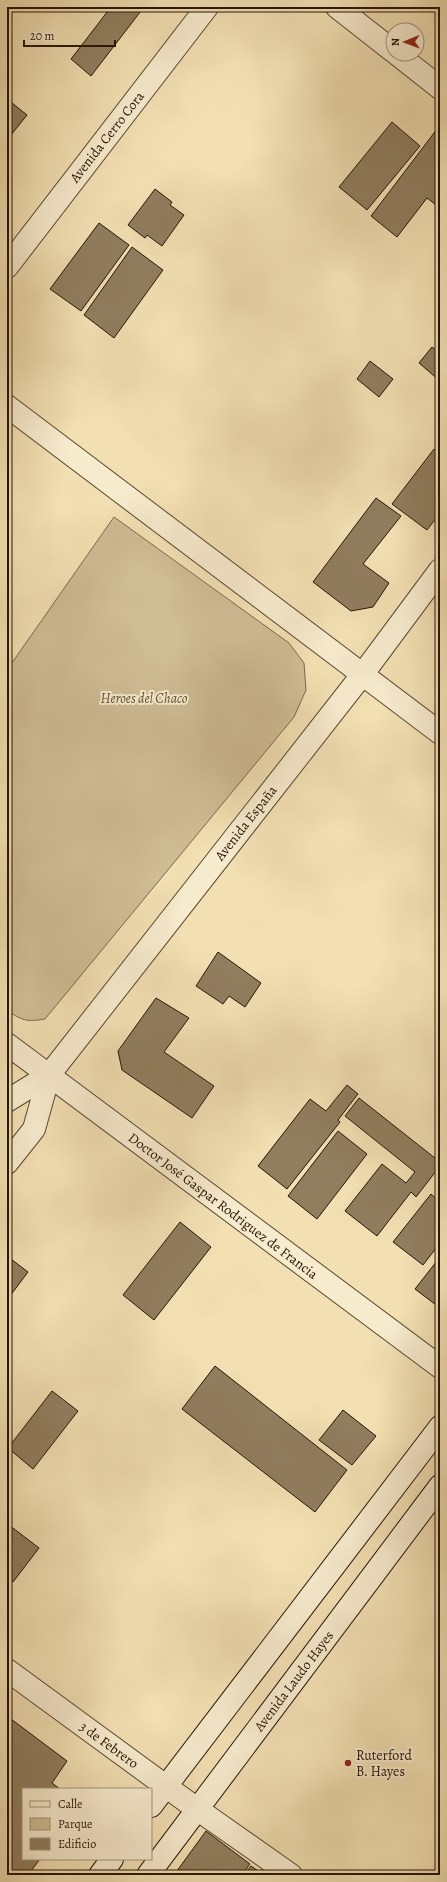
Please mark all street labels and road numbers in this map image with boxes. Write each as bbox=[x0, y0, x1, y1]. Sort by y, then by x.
street label: Avenida Cerro Cora bbox=[65, 87, 149, 187]
street label: Avenida España bbox=[210, 781, 282, 865]
street label: Doctor José Gaspar Rodriguez de Francia bbox=[124, 1128, 322, 1284]
street label: Avenida Laudo Hayes bbox=[249, 1627, 338, 1736]
street label: 3 de Febrero bbox=[76, 1717, 142, 1773]

